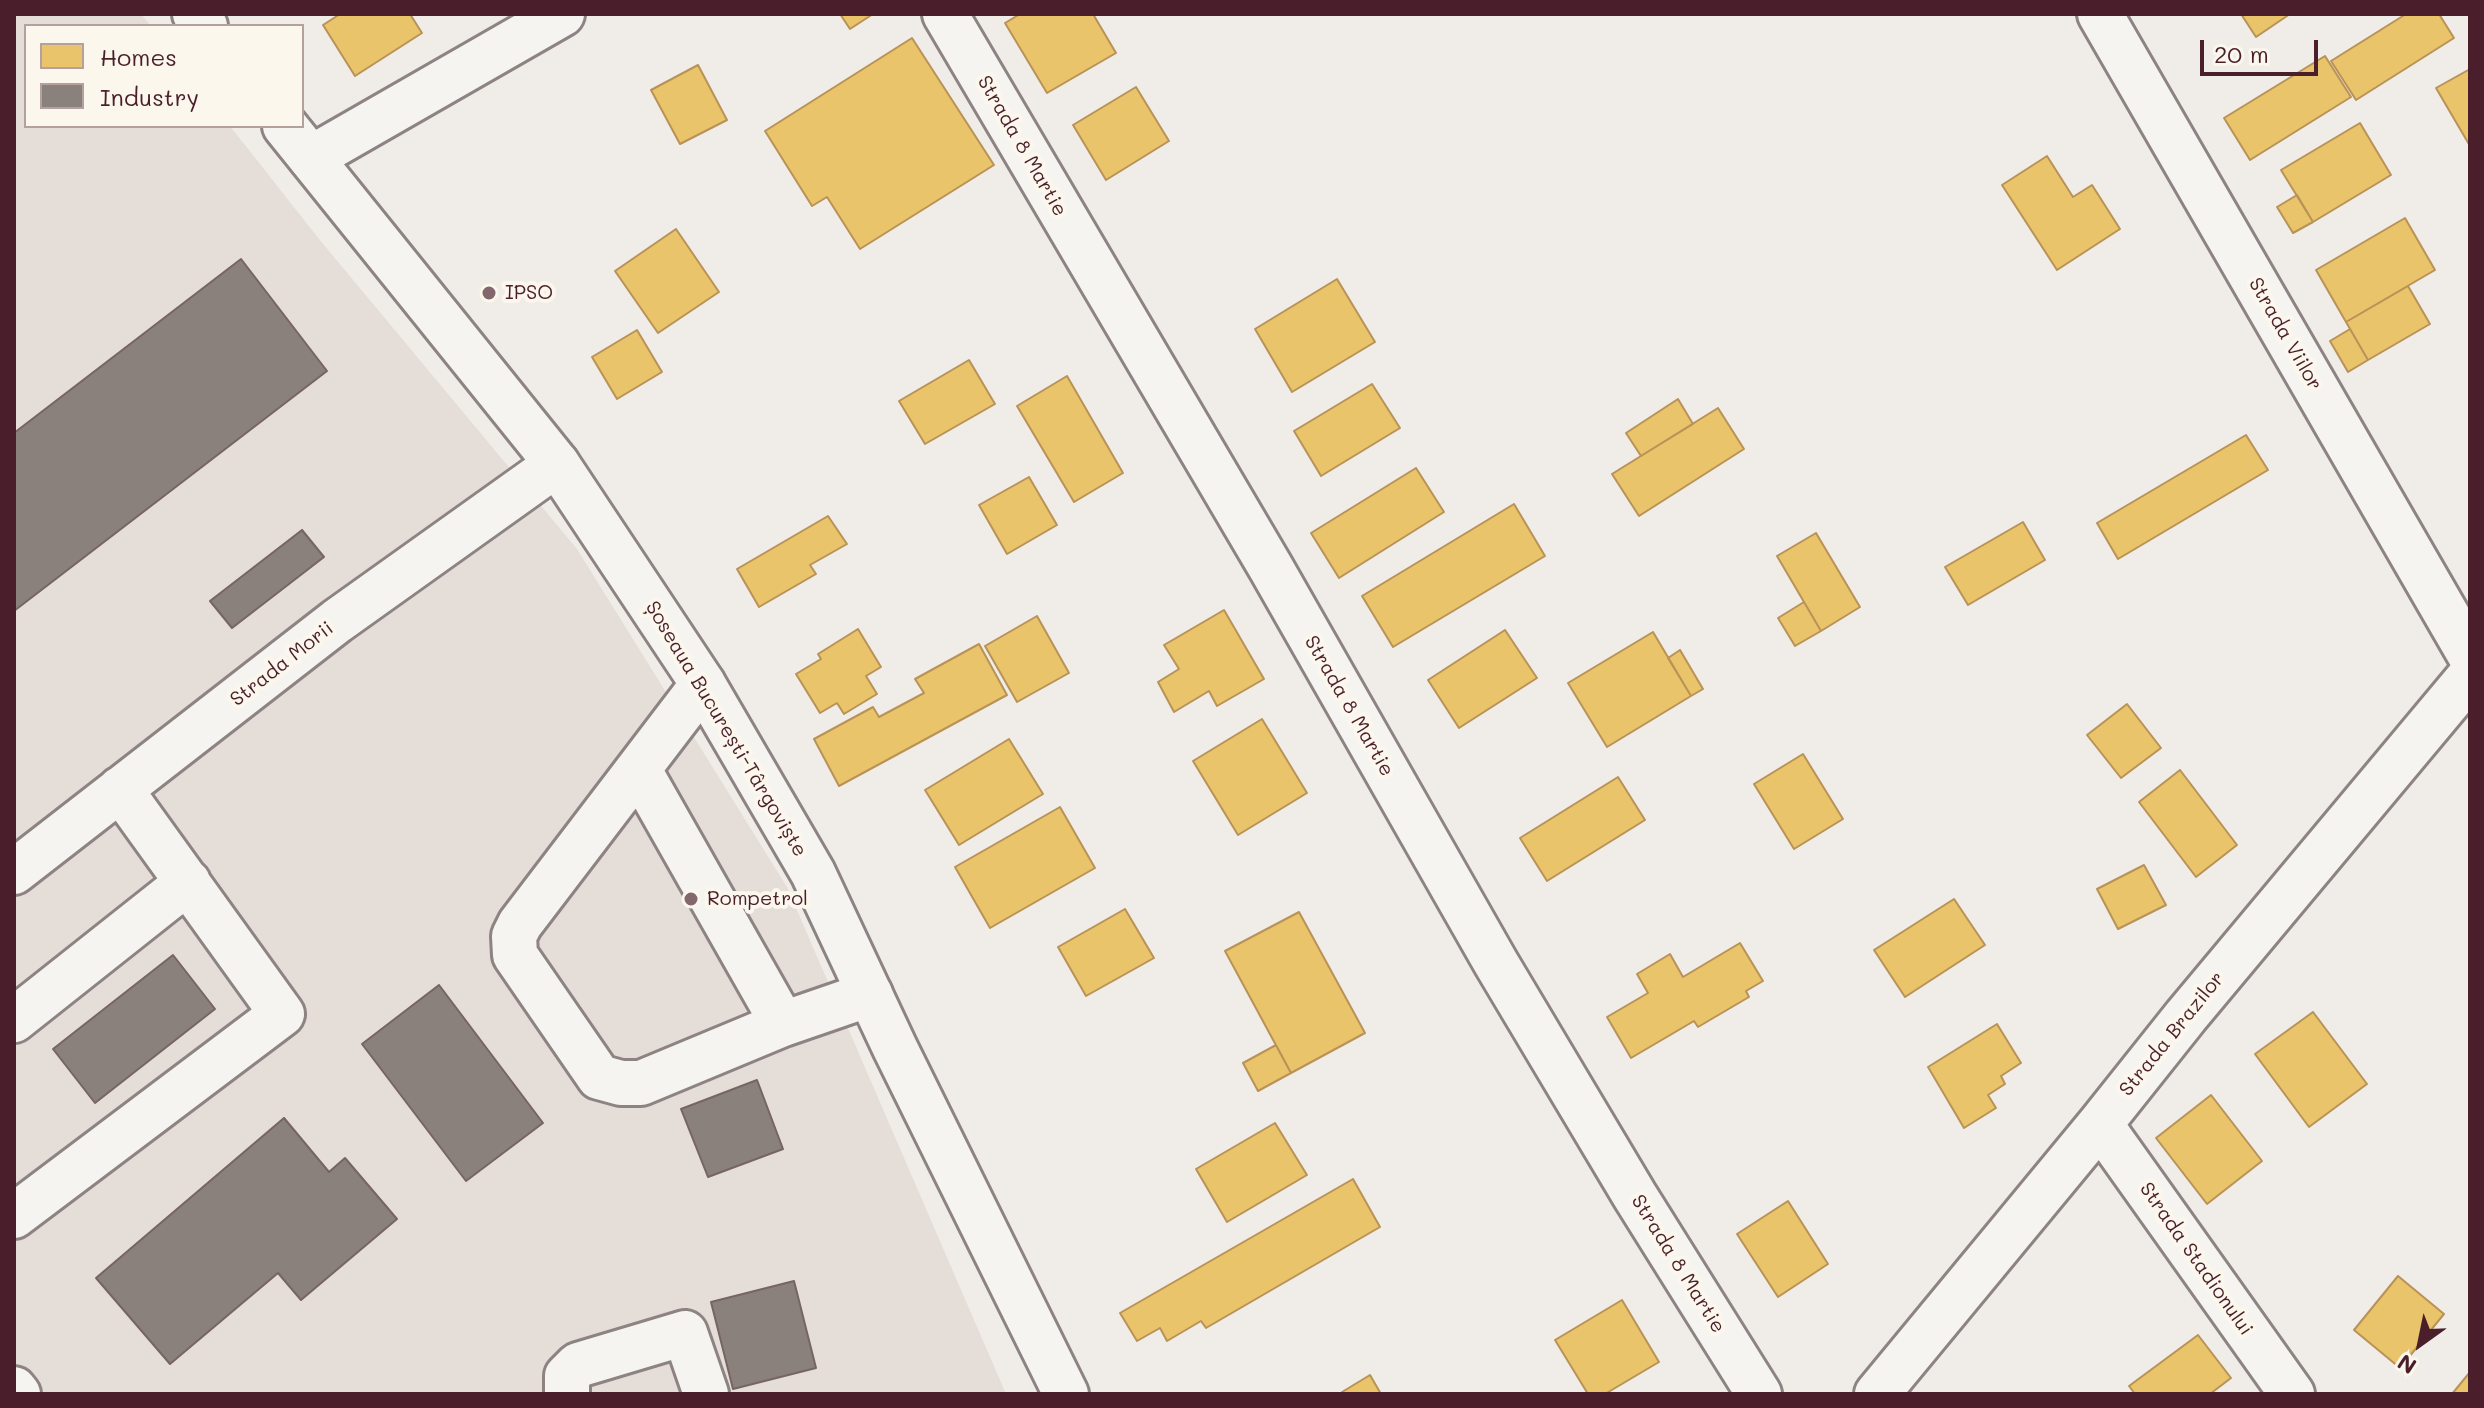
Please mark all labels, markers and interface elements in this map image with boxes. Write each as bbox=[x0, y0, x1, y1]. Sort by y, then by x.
legend bbox=[24, 24, 304, 128]
scale bar bbox=[2204, 24, 2322, 74]
text: 20 m bbox=[2214, 38, 2269, 69]
text: Homes bbox=[100, 41, 177, 72]
street label: Strada 8 Martie bbox=[972, 71, 1072, 221]
text: Industry bbox=[100, 81, 199, 112]
street label: Strada Viilor bbox=[2243, 273, 2327, 395]
place label: IPSO bbox=[505, 281, 553, 305]
marker: IPSO bbox=[480, 284, 498, 302]
street label: Șoseaua București-Târgoviște bbox=[640, 597, 812, 861]
street label: Strada Morii bbox=[226, 616, 338, 712]
street label: Strada 8 Martie bbox=[1299, 631, 1399, 781]
place label: Rompetrol bbox=[707, 887, 808, 911]
marker: Rompetrol bbox=[682, 890, 700, 908]
street label: Strada Brazilor bbox=[2114, 967, 2230, 1101]
street label: Strada Stadionului bbox=[2134, 1178, 2258, 1340]
street label: Strada 8 Martie bbox=[1626, 1191, 1730, 1337]
north arrow bbox=[2380, 1304, 2460, 1384]
text: N bbox=[2392, 1348, 2422, 1381]

